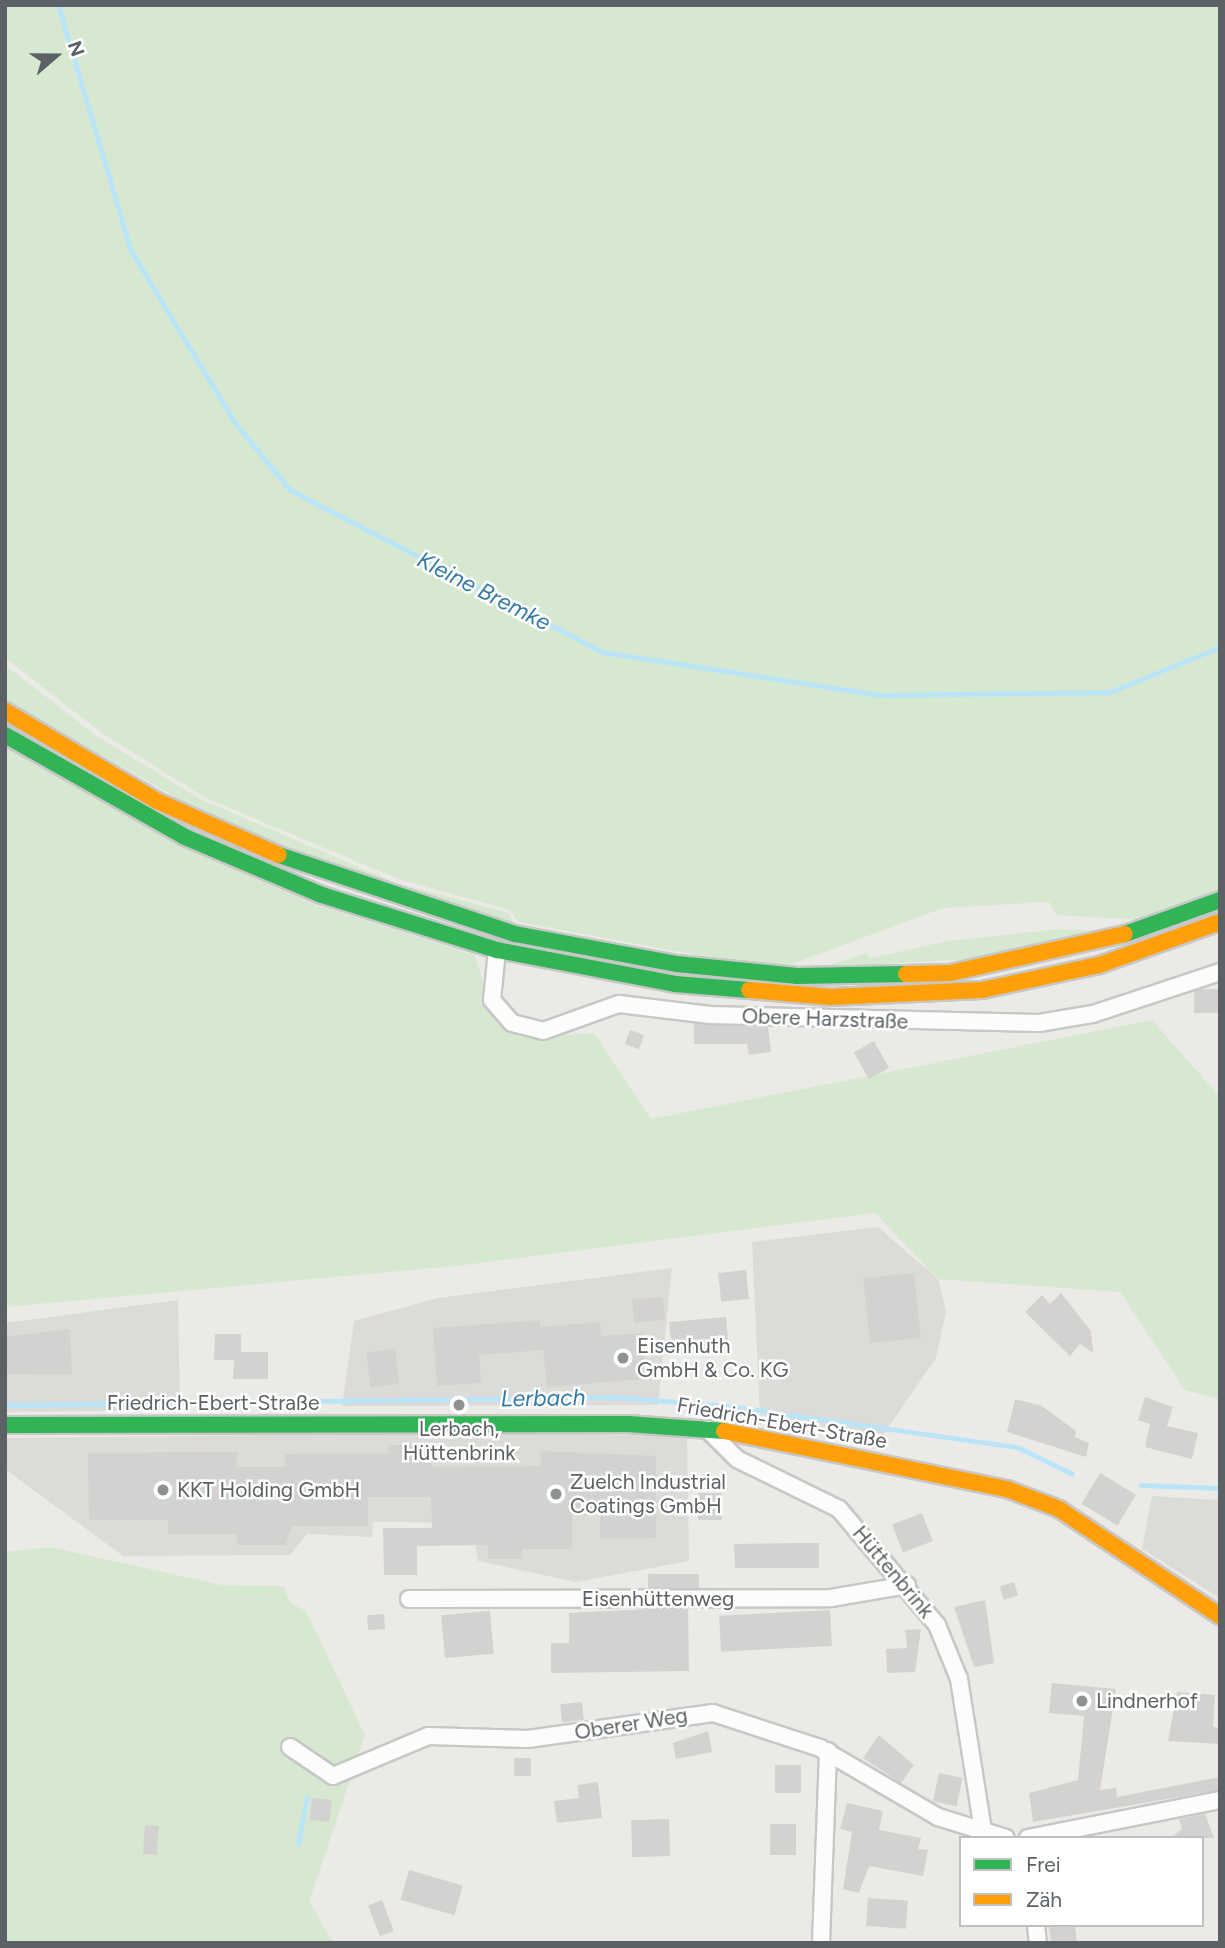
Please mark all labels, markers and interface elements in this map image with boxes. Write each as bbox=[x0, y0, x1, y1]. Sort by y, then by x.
north arrow bbox=[21, 21, 91, 91]
text: N bbox=[63, 38, 90, 59]
water label: Kleine Bremke bbox=[413, 546, 555, 636]
street label: Obere Harzstraße bbox=[741, 1004, 909, 1034]
place label: Eisenhuth GmbH & Co. KG bbox=[637, 1333, 788, 1383]
marker: Eisenhuth GmbH & Co. KG bbox=[615, 1350, 631, 1366]
water label: Lerbach bbox=[500, 1383, 586, 1413]
street label: Friedrich-Ebert-Straße bbox=[107, 1390, 319, 1416]
street label: Friedrich-Ebert-Straße bbox=[675, 1392, 889, 1454]
marker: Lerbach, Hüttenbrink bbox=[451, 1397, 467, 1413]
place label: Lerbach, Hüttenbrink bbox=[403, 1416, 515, 1466]
place label: Zuelch Industrial Coatings GmbH bbox=[570, 1469, 726, 1519]
place label: KKT Holding GmbH bbox=[177, 1477, 360, 1503]
marker: KKT Holding GmbH bbox=[155, 1482, 171, 1498]
marker: Zuelch Industrial Coatings GmbH bbox=[548, 1486, 564, 1502]
street label: Hüttenbrink bbox=[847, 1521, 939, 1623]
street label: Eisenhüttenweg bbox=[582, 1586, 734, 1612]
place label: Lindnerhof bbox=[1096, 1688, 1198, 1714]
marker: Lindnerhof bbox=[1074, 1693, 1090, 1709]
street label: Oberer Weg bbox=[573, 1703, 689, 1745]
legend bbox=[959, 1836, 1204, 1927]
text: Frei bbox=[1026, 1852, 1061, 1877]
text: Zäh bbox=[1026, 1887, 1062, 1912]

